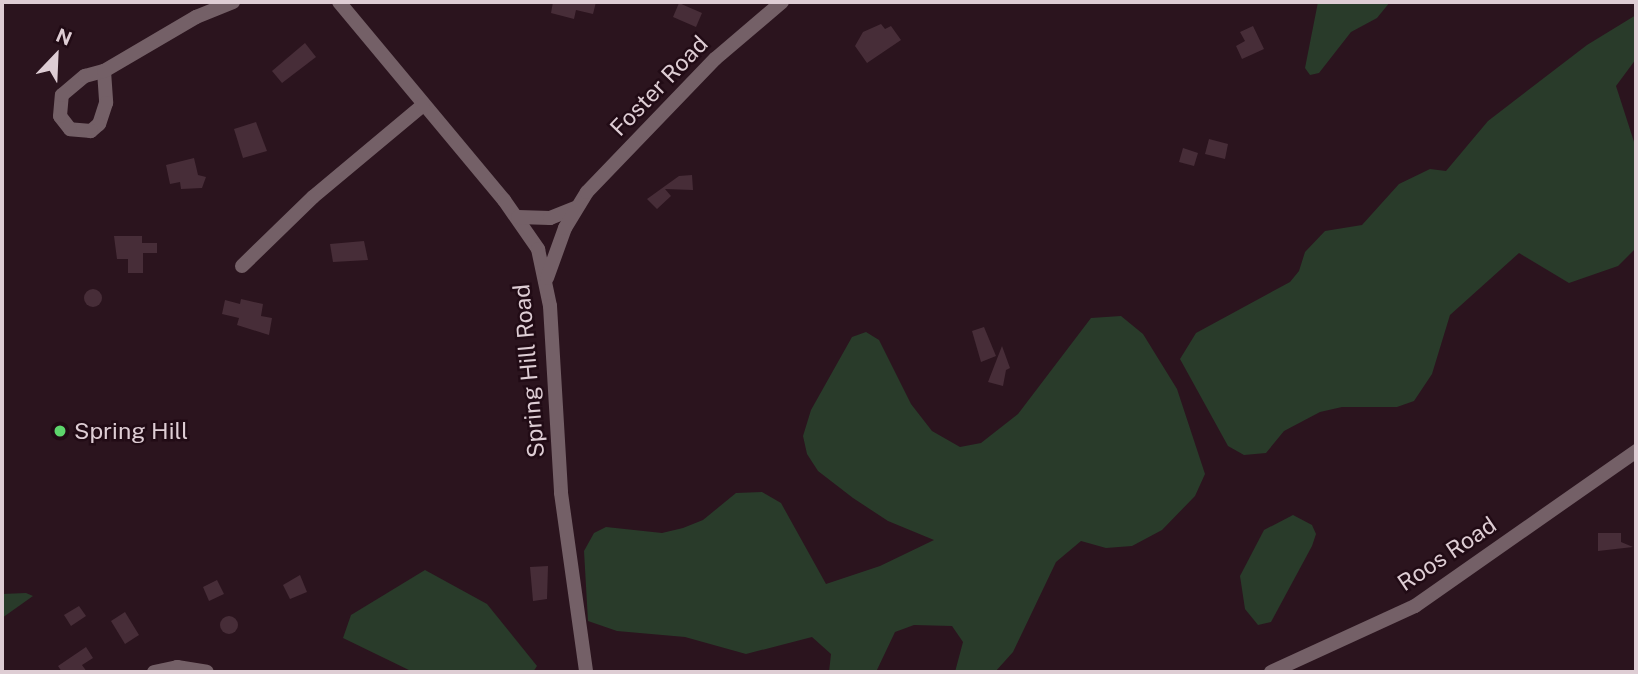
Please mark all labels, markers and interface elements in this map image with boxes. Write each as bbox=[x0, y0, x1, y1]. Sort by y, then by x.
north arrow bbox=[21, 21, 91, 91]
text: N bbox=[53, 24, 75, 50]
street label: Foster Road bbox=[604, 30, 714, 142]
street label: Spring Hill Road bbox=[508, 283, 550, 459]
place label: Spring Hill bbox=[74, 417, 188, 445]
marker: Spring Hill bbox=[52, 423, 68, 439]
street label: Roos Road bbox=[1393, 511, 1501, 597]

